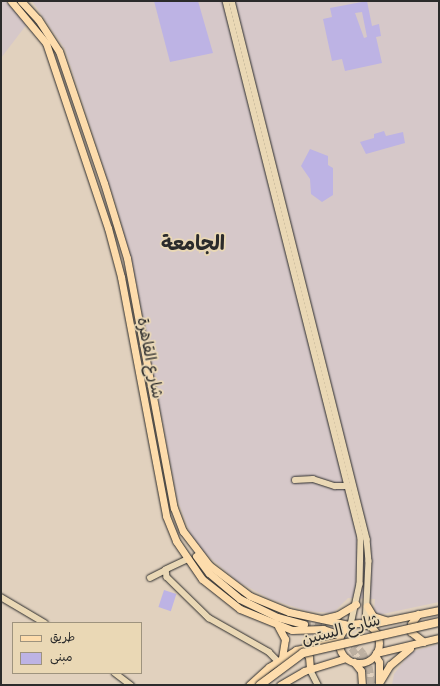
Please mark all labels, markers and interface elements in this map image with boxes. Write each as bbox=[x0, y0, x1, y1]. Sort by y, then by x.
district label: الجامعة bbox=[161, 231, 225, 255]
street label: شارع القاهرة bbox=[133, 316, 167, 400]
street label: شارع الستين bbox=[300, 610, 382, 650]
legend bbox=[12, 622, 142, 674]
text: طريق bbox=[50, 629, 75, 645]
text: مبنى bbox=[50, 649, 73, 665]

